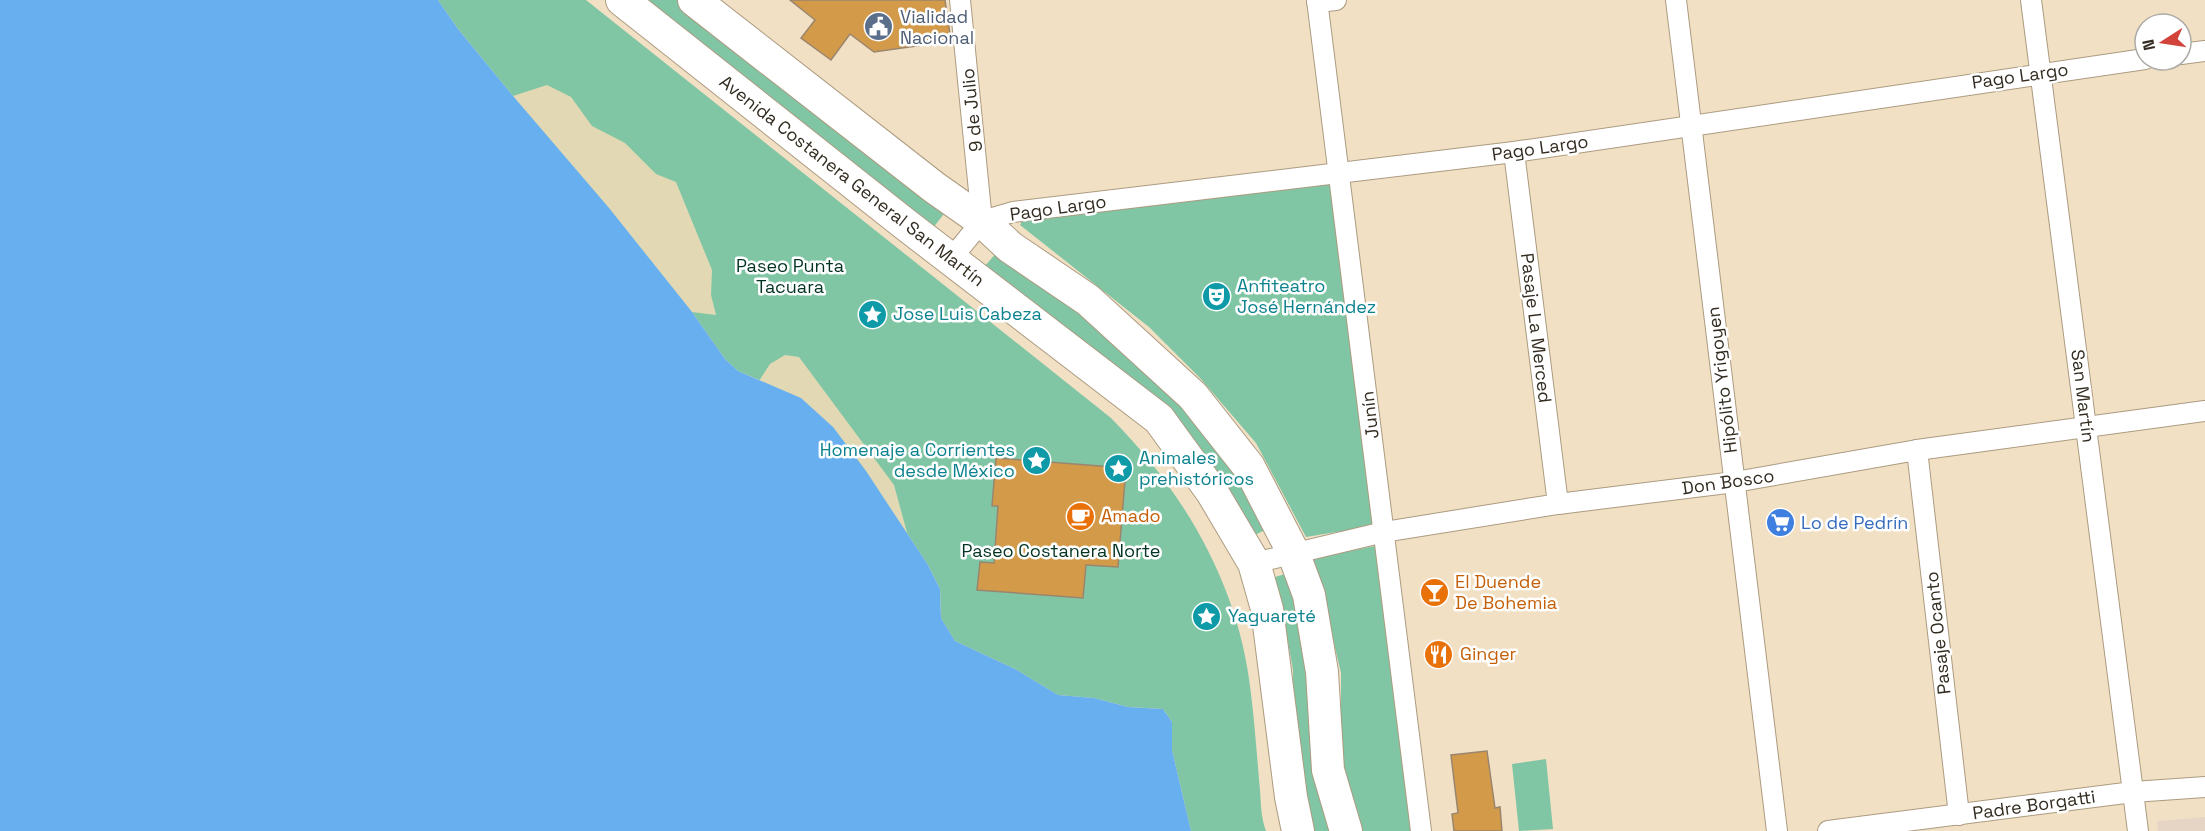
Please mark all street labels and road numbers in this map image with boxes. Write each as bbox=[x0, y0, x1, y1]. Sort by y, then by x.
street label: Pago Largo bbox=[1970, 57, 2070, 94]
street label: 9 de Julio bbox=[956, 67, 987, 153]
street label: Avenida Costanera General San Martín bbox=[715, 70, 990, 291]
street label: Pago Largo bbox=[1490, 129, 1590, 166]
street label: Pago Largo bbox=[1008, 189, 1108, 226]
street label: Pasaje La Merced bbox=[1516, 252, 1557, 404]
street label: Hipólito Yrigoyen bbox=[1701, 305, 1742, 455]
street label: San Martín bbox=[2066, 348, 2101, 444]
street label: Junín bbox=[1355, 390, 1384, 440]
street label: Don Bosco bbox=[1680, 464, 1776, 499]
street label: Pasaje Ocanto bbox=[1920, 570, 1955, 696]
street label: Padre Borgatti bbox=[1971, 784, 2097, 825]

